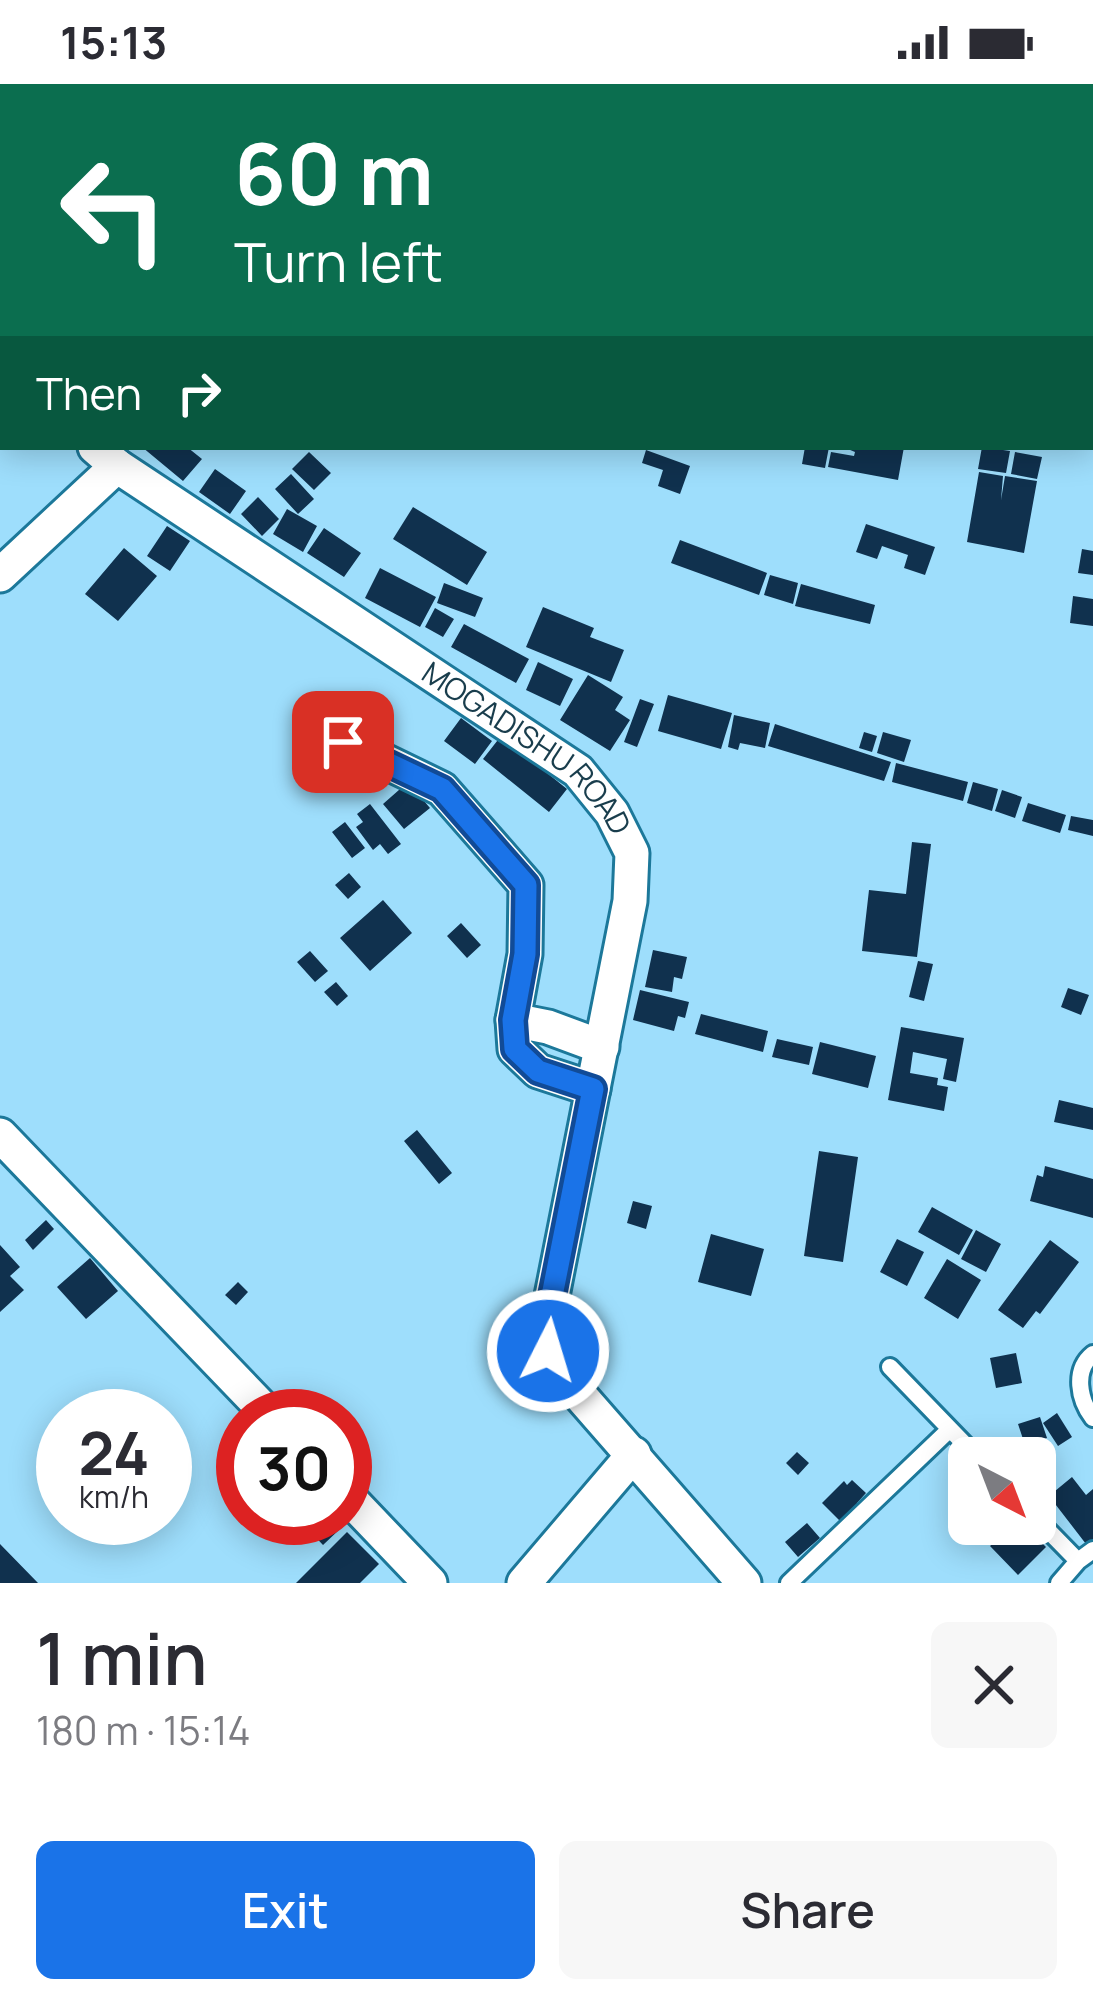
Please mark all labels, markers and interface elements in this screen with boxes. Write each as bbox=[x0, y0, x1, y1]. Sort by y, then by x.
text: 15:13 bbox=[60, 11, 167, 73]
text: 60 m bbox=[234, 115, 434, 230]
icon: left bbox=[36, 132, 192, 288]
text: Turn left bbox=[234, 224, 443, 298]
icon: right bbox=[166, 360, 232, 426]
text: Then bbox=[36, 362, 142, 424]
street label: MOGADISHU ROAD bbox=[415, 651, 641, 841]
pin bbox=[292, 691, 394, 793]
icon: arrive bbox=[310, 709, 376, 775]
position arrow bbox=[485, 1288, 611, 1414]
speed limit sign: 30 bbox=[216, 1389, 372, 1545]
text: 24 bbox=[78, 1411, 150, 1493]
north arrow bbox=[948, 1437, 1056, 1545]
map controls bbox=[948, 1437, 1056, 1545]
text: km/h bbox=[79, 1476, 149, 1517]
text: 1 min bbox=[36, 1608, 208, 1707]
button: close bbox=[931, 1622, 1057, 1748]
text: 180 m · 15:14 bbox=[36, 1703, 251, 1757]
button: Exit bbox=[36, 1841, 535, 1979]
button: Share bbox=[559, 1841, 1057, 1979]

